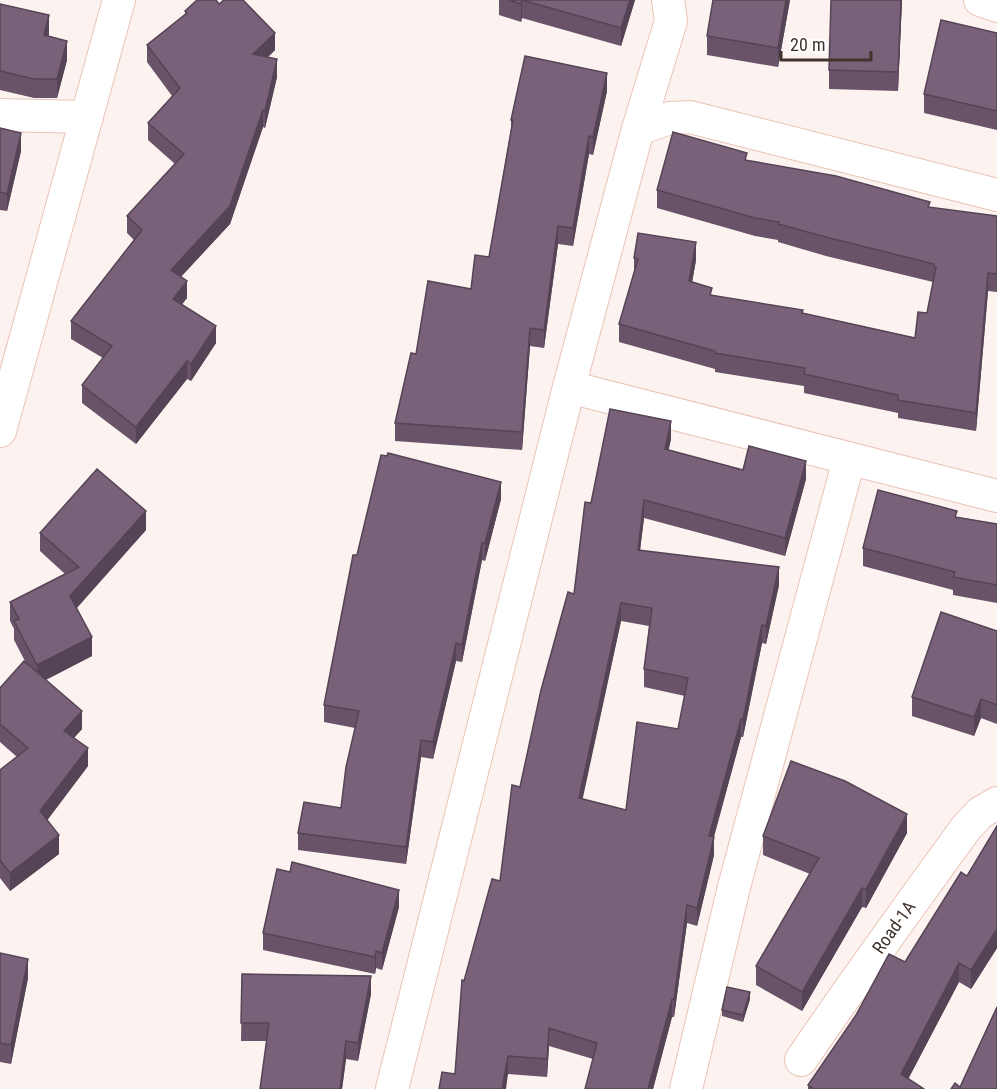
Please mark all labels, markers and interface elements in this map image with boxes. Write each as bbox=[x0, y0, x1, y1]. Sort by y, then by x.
scale bar bbox=[781, 24, 871, 62]
text: 20 m bbox=[790, 34, 825, 55]
street label: Road-1A bbox=[868, 896, 920, 958]

